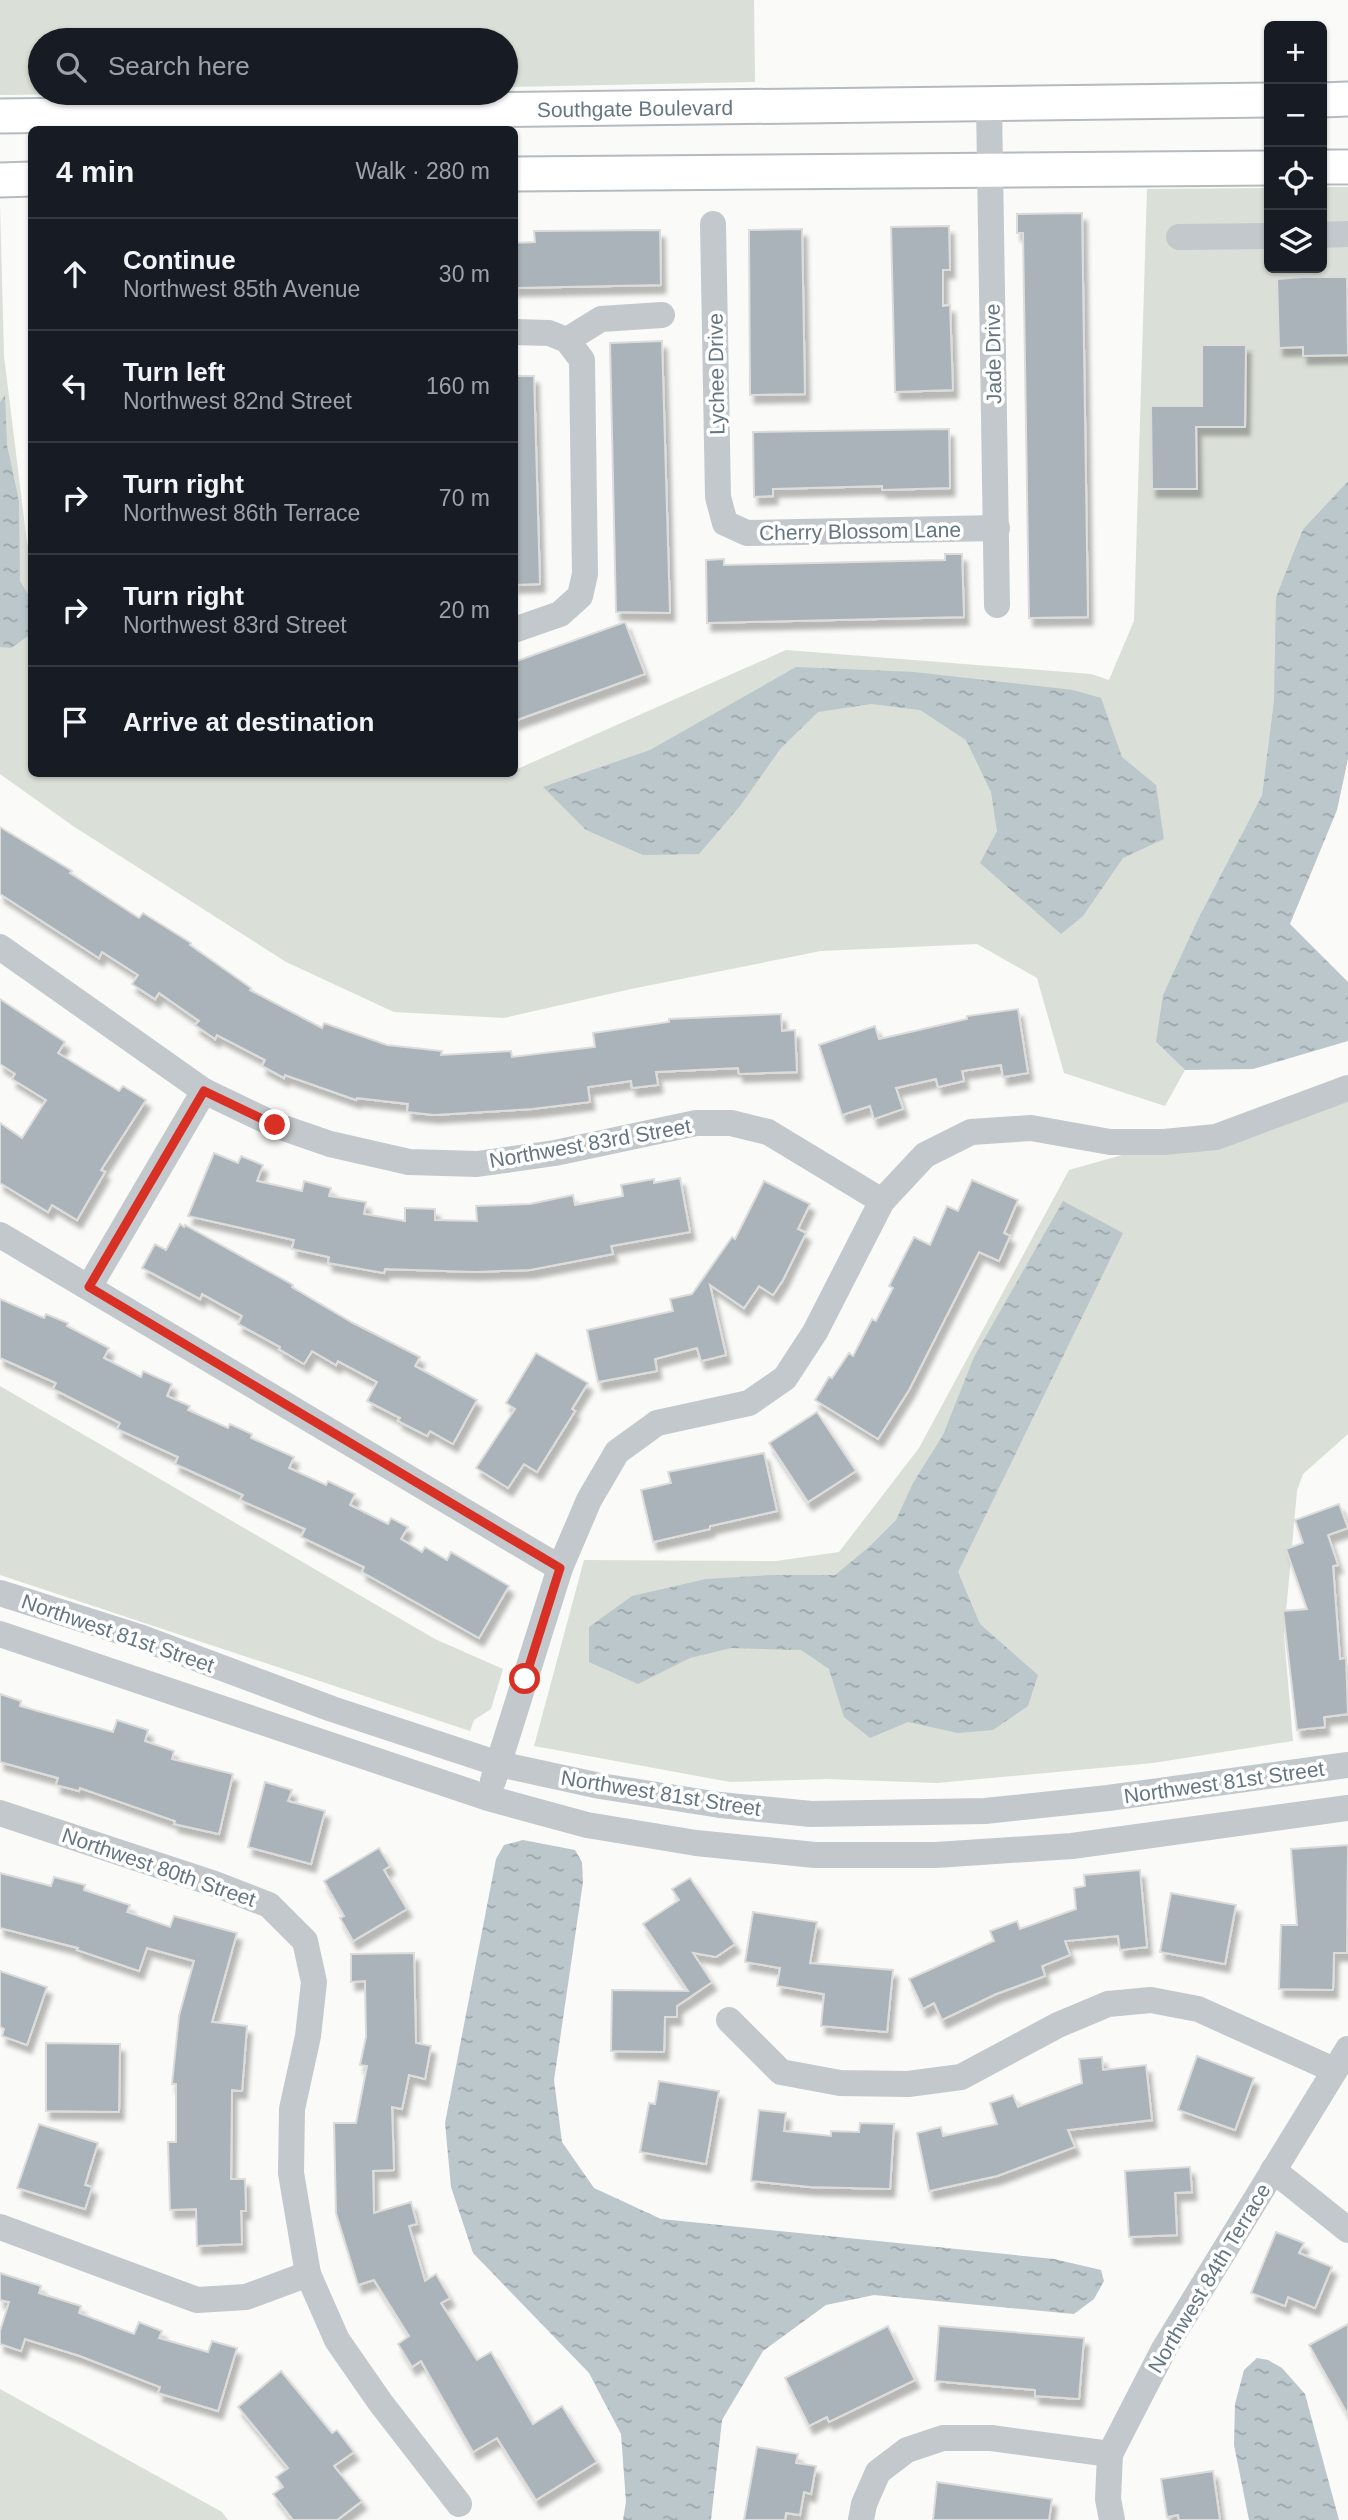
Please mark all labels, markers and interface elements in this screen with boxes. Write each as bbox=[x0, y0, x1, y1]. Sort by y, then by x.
map controls bbox=[1264, 21, 1327, 273]
button: + bbox=[1264, 21, 1327, 84]
search box bbox=[28, 28, 518, 105]
icon: search bbox=[52, 48, 90, 86]
text: Search here bbox=[108, 51, 250, 81]
button: − bbox=[1264, 84, 1327, 147]
street label: Southgate Boulevard bbox=[537, 95, 733, 121]
button: locate bbox=[1264, 147, 1327, 210]
text: 4 min bbox=[56, 155, 134, 188]
text: Walk · 280 m bbox=[355, 158, 490, 184]
button: layers bbox=[1264, 210, 1327, 273]
text: Continue bbox=[123, 245, 236, 275]
icon: ahead bbox=[56, 255, 94, 293]
text: 30 m bbox=[439, 261, 490, 287]
text: Northwest 85th Avenue bbox=[123, 276, 360, 302]
street label: Jade Drive bbox=[981, 304, 1005, 404]
street label: Lychee Drive bbox=[703, 313, 729, 435]
text: Turn left bbox=[123, 357, 225, 387]
icon: left bbox=[56, 367, 94, 405]
text: 160 m bbox=[426, 373, 490, 399]
text: Northwest 82nd Street bbox=[123, 388, 352, 414]
text: Turn right bbox=[123, 469, 244, 499]
icon: right bbox=[56, 479, 94, 517]
text: 70 m bbox=[439, 485, 490, 511]
text: Northwest 86th Terrace bbox=[123, 500, 360, 526]
street label: Cherry Blossom Lane bbox=[759, 518, 961, 544]
text: Turn right bbox=[123, 581, 244, 611]
icon: right bbox=[56, 591, 94, 629]
text: 20 m bbox=[439, 597, 490, 623]
text: Northwest 83rd Street bbox=[123, 612, 347, 638]
icon: arrive bbox=[56, 703, 94, 741]
text: Arrive at destination bbox=[123, 707, 374, 737]
route end bbox=[259, 1109, 290, 1140]
street label: Northwest 83rd Street bbox=[487, 1114, 693, 1172]
street label: Northwest 81st Street bbox=[19, 1589, 217, 1677]
route start bbox=[509, 1663, 540, 1694]
street label: Northwest 81st Street bbox=[1122, 1757, 1326, 1807]
street label: Northwest 81st Street bbox=[559, 1766, 763, 1820]
street label: Northwest 80th Street bbox=[59, 1823, 259, 1911]
street label: Northwest 84th Terrace bbox=[1143, 2179, 1275, 2377]

